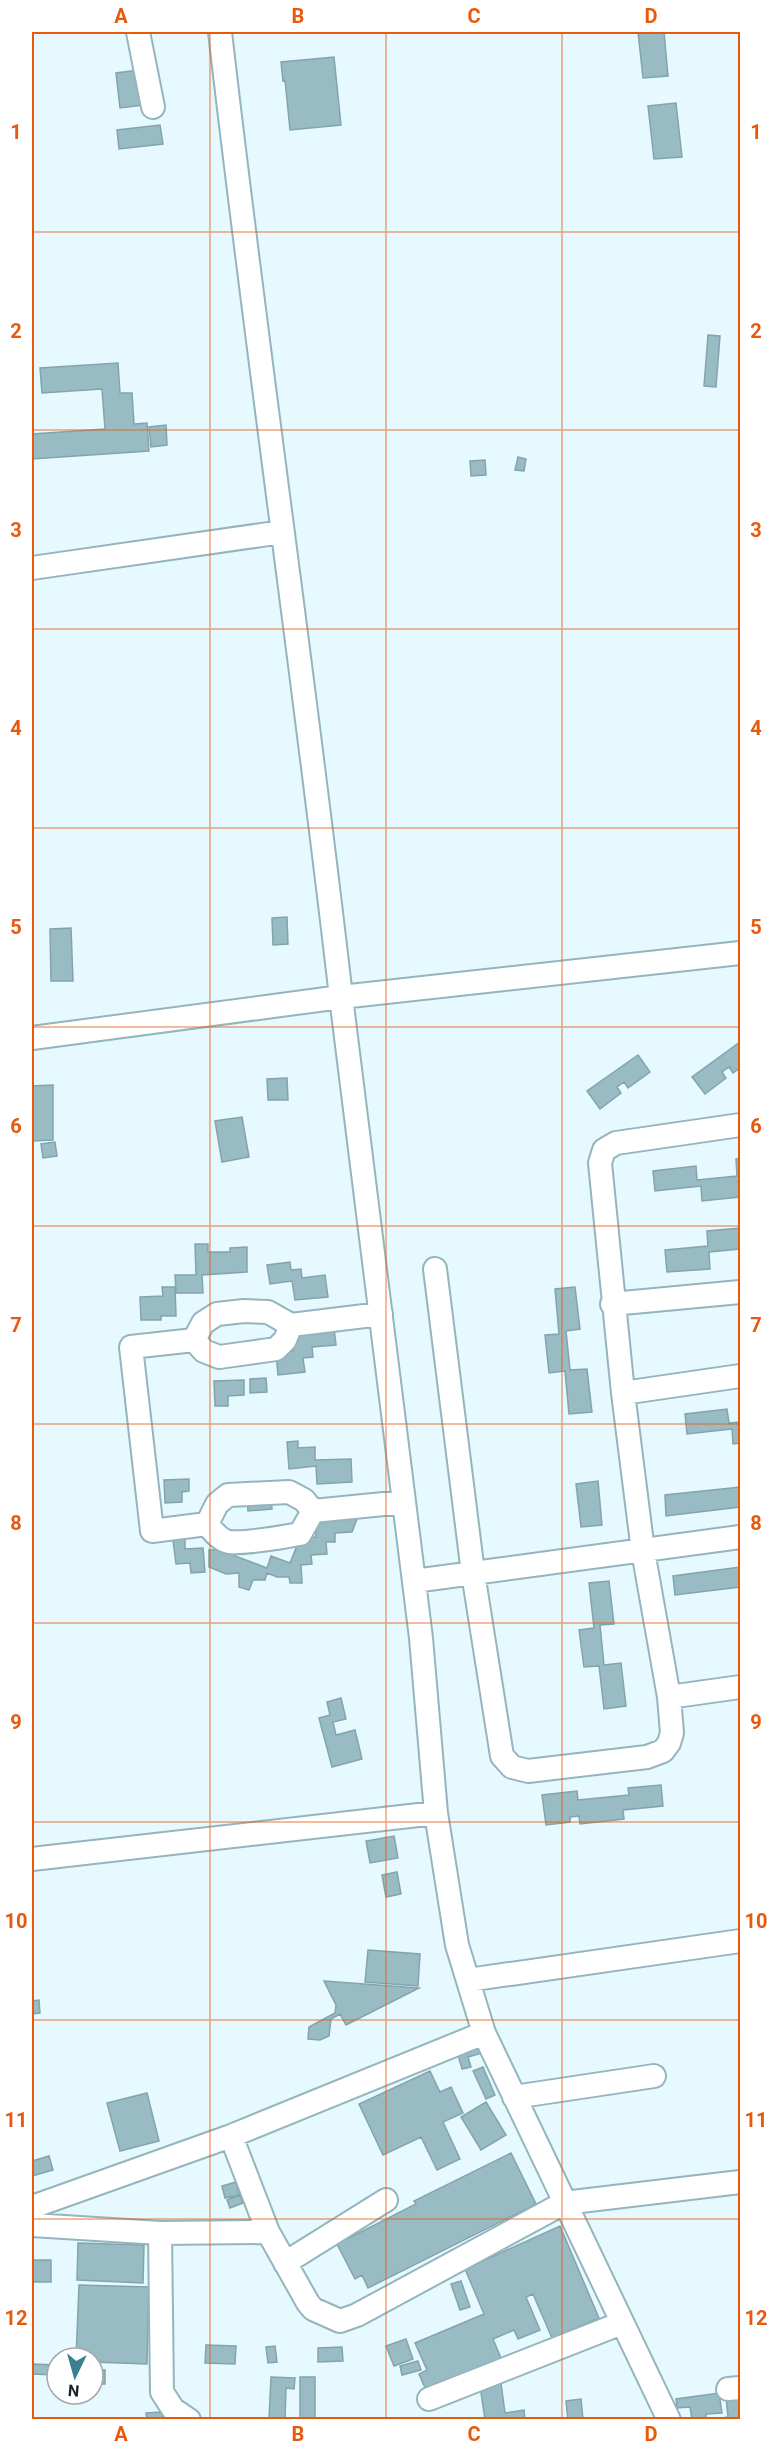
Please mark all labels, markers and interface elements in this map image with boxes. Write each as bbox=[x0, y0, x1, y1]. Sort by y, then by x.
text: A bbox=[114, 4, 128, 28]
text: B bbox=[292, 4, 304, 28]
text: C bbox=[467, 4, 481, 28]
text: D bbox=[645, 4, 658, 28]
text: 1 bbox=[10, 120, 22, 144]
text: 1 bbox=[750, 120, 762, 144]
text: 2 bbox=[10, 319, 22, 343]
text: 2 bbox=[750, 319, 762, 343]
text: 3 bbox=[10, 518, 22, 542]
text: 3 bbox=[750, 518, 762, 542]
text: 4 bbox=[10, 716, 22, 740]
text: 4 bbox=[750, 716, 762, 740]
text: 5 bbox=[10, 915, 22, 939]
text: 5 bbox=[750, 915, 762, 939]
text: 6 bbox=[10, 1114, 22, 1138]
text: 6 bbox=[750, 1114, 762, 1138]
text: 7 bbox=[10, 1313, 22, 1337]
text: 7 bbox=[750, 1313, 762, 1337]
text: 8 bbox=[10, 1511, 22, 1535]
text: 8 bbox=[750, 1511, 762, 1535]
text: 9 bbox=[10, 1710, 22, 1734]
text: 9 bbox=[750, 1710, 762, 1734]
text: 10 bbox=[5, 1909, 27, 1933]
text: 10 bbox=[745, 1909, 767, 1933]
text: 11 bbox=[5, 2108, 27, 2132]
text: 11 bbox=[745, 2108, 767, 2132]
text: 12 bbox=[5, 2306, 27, 2330]
text: 12 bbox=[745, 2306, 767, 2330]
north arrow bbox=[45, 2346, 105, 2406]
text: N bbox=[67, 2380, 80, 2400]
text: A bbox=[114, 2422, 128, 2446]
text: B bbox=[292, 2422, 304, 2446]
text: C bbox=[467, 2422, 481, 2446]
text: D bbox=[645, 2422, 658, 2446]

